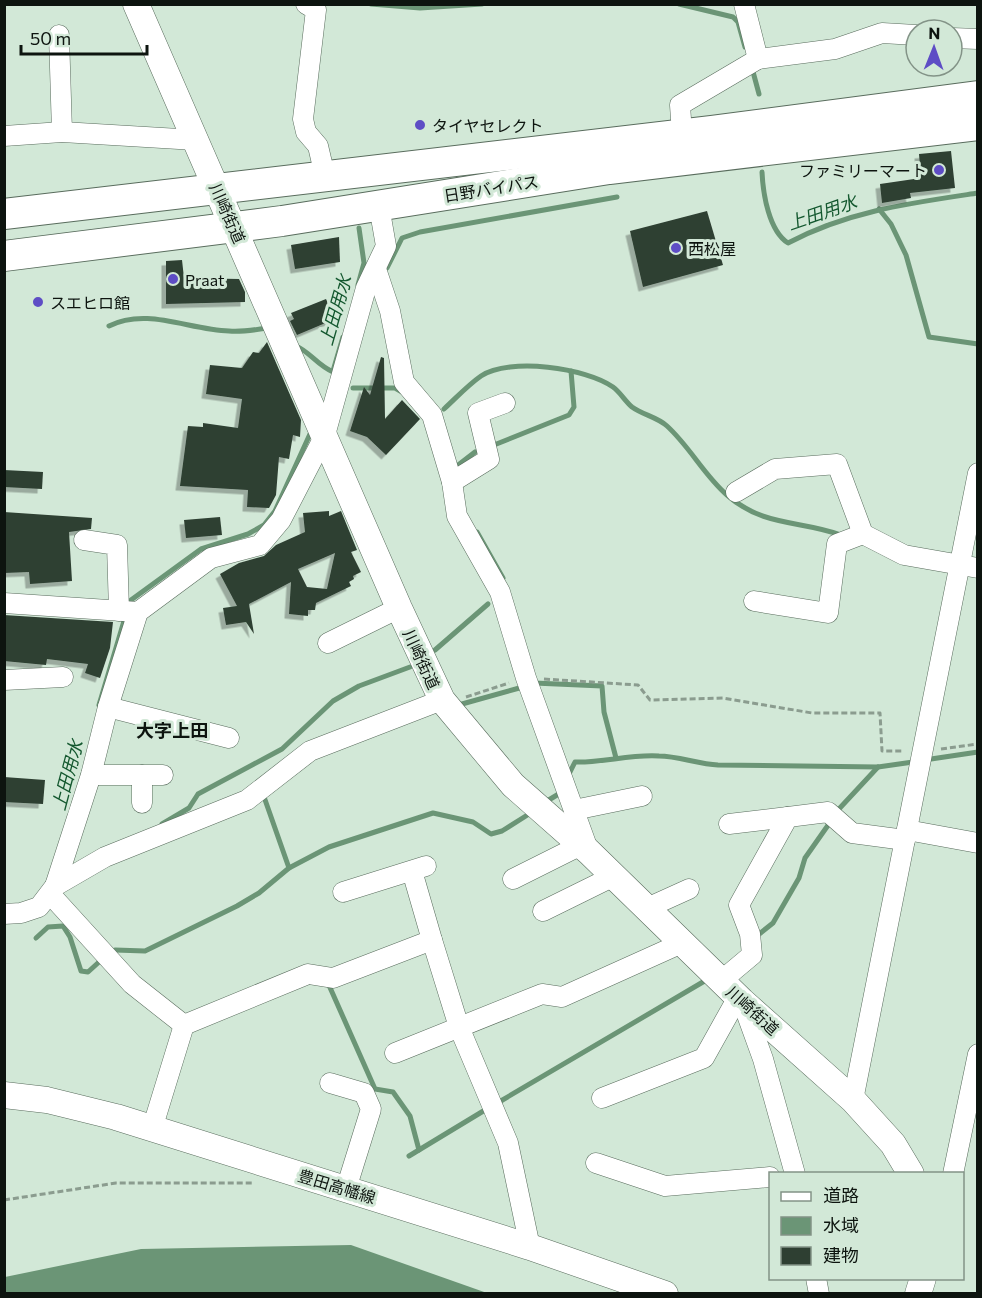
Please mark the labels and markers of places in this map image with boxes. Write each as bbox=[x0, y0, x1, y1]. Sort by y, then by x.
place label: タイヤセレクト bbox=[432, 116, 544, 135]
marker: タイヤセレクト bbox=[413, 118, 427, 132]
place label: ファミリーマート bbox=[799, 161, 927, 180]
marker: ファミリーマート bbox=[932, 163, 946, 177]
place label: 西松屋 bbox=[688, 239, 736, 258]
marker: 西松屋 bbox=[669, 241, 683, 255]
place label: Praat bbox=[185, 270, 225, 289]
marker: Praat bbox=[166, 272, 180, 286]
place label: スエヒロ館 bbox=[50, 293, 130, 312]
marker: スエヒロ館 bbox=[31, 295, 45, 309]

